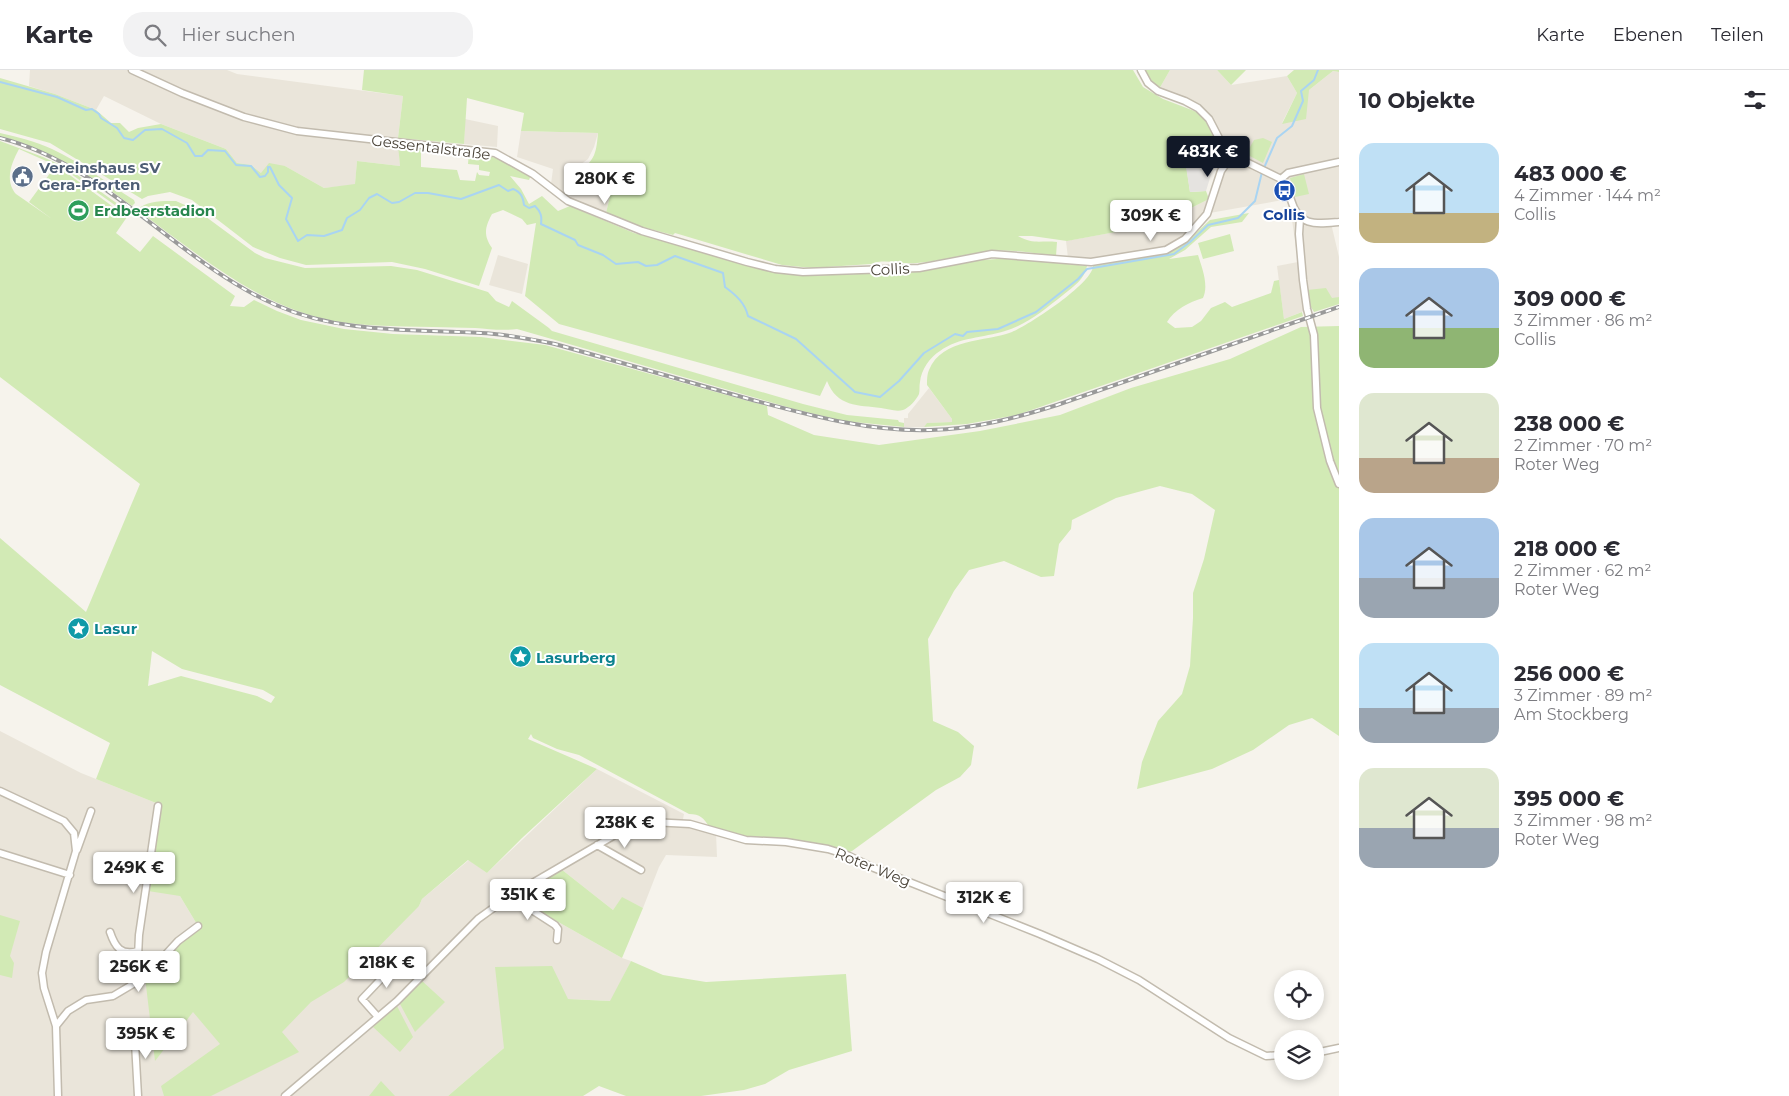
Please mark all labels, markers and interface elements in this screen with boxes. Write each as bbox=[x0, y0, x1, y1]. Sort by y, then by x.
search box bbox=[123, 12, 473, 57]
text: Karte bbox=[25, 20, 93, 49]
icon: search bbox=[141, 21, 169, 49]
text: Hier suchen bbox=[181, 23, 296, 46]
text: Karte bbox=[1536, 24, 1585, 46]
text: Ebenen bbox=[1613, 24, 1683, 46]
text: Teilen bbox=[1711, 24, 1764, 46]
icon: filters bbox=[1741, 86, 1769, 114]
text: 10 Objekte bbox=[1359, 88, 1475, 113]
street label: Gessentalstraße bbox=[370, 130, 492, 164]
pin: 483K € bbox=[1167, 136, 1249, 178]
text: 483K € bbox=[1178, 142, 1238, 161]
place label: Vereinshaus SV Gera-Pforten bbox=[38, 158, 161, 194]
text: 483 000 € bbox=[1514, 161, 1627, 186]
pin: 280K € bbox=[564, 162, 646, 205]
icon: home bbox=[1399, 163, 1459, 223]
public building icon: Vereinshaus SV Gera-Pforten bbox=[11, 164, 35, 188]
text: 280K € bbox=[575, 169, 635, 188]
bus stop icon: Collis bbox=[1272, 179, 1296, 203]
text: 4 Zimmer · 144 m² bbox=[1514, 186, 1661, 205]
sports icon: Erdbeerstadion bbox=[66, 198, 90, 222]
pin: 309K € bbox=[1110, 200, 1192, 242]
place label: Erdbeerstadion bbox=[94, 201, 215, 220]
place label: Collis bbox=[1263, 205, 1305, 224]
text: Collis bbox=[1514, 205, 1556, 224]
text: 309K € bbox=[1121, 206, 1181, 225]
street label: Collis bbox=[870, 258, 910, 280]
text: 309 000 € bbox=[1514, 286, 1626, 311]
icon: home bbox=[1399, 288, 1459, 348]
text: 3 Zimmer · 86 m² bbox=[1514, 311, 1652, 330]
text: Collis bbox=[1514, 330, 1556, 349]
text: 238 000 € bbox=[1514, 411, 1624, 436]
icon: home bbox=[1399, 413, 1459, 473]
text: 2 Zimmer · 70 m² bbox=[1514, 436, 1652, 455]
text: Roter Weg bbox=[1514, 455, 1600, 474]
text: 218 000 € bbox=[1514, 536, 1620, 561]
icon: home bbox=[1399, 538, 1459, 598]
text: 2 Zimmer · 62 m² bbox=[1514, 561, 1651, 580]
text: Roter Weg bbox=[1514, 580, 1600, 599]
place icon: Lasur bbox=[66, 616, 90, 640]
place label: Lasur bbox=[94, 619, 138, 638]
place icon: Lasurberg bbox=[508, 645, 532, 669]
place label: Lasurberg bbox=[536, 648, 616, 667]
text: 256 000 € bbox=[1514, 661, 1624, 686]
icon: home bbox=[1399, 663, 1459, 723]
text: 3 Zimmer · 89 m² bbox=[1514, 686, 1652, 705]
text: Am Stockberg bbox=[1514, 705, 1629, 724]
text: 395 000 € bbox=[1514, 786, 1624, 811]
icon: home bbox=[1399, 788, 1459, 848]
pin: 238K € bbox=[584, 806, 666, 849]
text: 3 Zimmer · 98 m² bbox=[1514, 811, 1652, 830]
text: 238K € bbox=[596, 813, 654, 832]
text: Roter Weg bbox=[1514, 830, 1600, 849]
street label: Roter Weg bbox=[832, 843, 914, 891]
pin: 249K € bbox=[93, 852, 175, 894]
text: 249K € bbox=[104, 858, 164, 877]
pin: 351K € bbox=[487, 878, 569, 921]
pin: 312K € bbox=[943, 882, 1025, 924]
text: 351K € bbox=[501, 885, 555, 904]
text: 312K € bbox=[957, 888, 1011, 907]
pin: 218K € bbox=[346, 946, 428, 989]
pin: 256K € bbox=[98, 950, 180, 993]
text: 218K € bbox=[359, 953, 415, 972]
text: 256K € bbox=[110, 957, 168, 976]
map controls bbox=[1274, 970, 1324, 1080]
button: locate bbox=[1274, 970, 1324, 1020]
pin: 395K € bbox=[105, 1018, 187, 1060]
text: 395K € bbox=[117, 1024, 175, 1043]
button: layers bbox=[1274, 1030, 1324, 1080]

